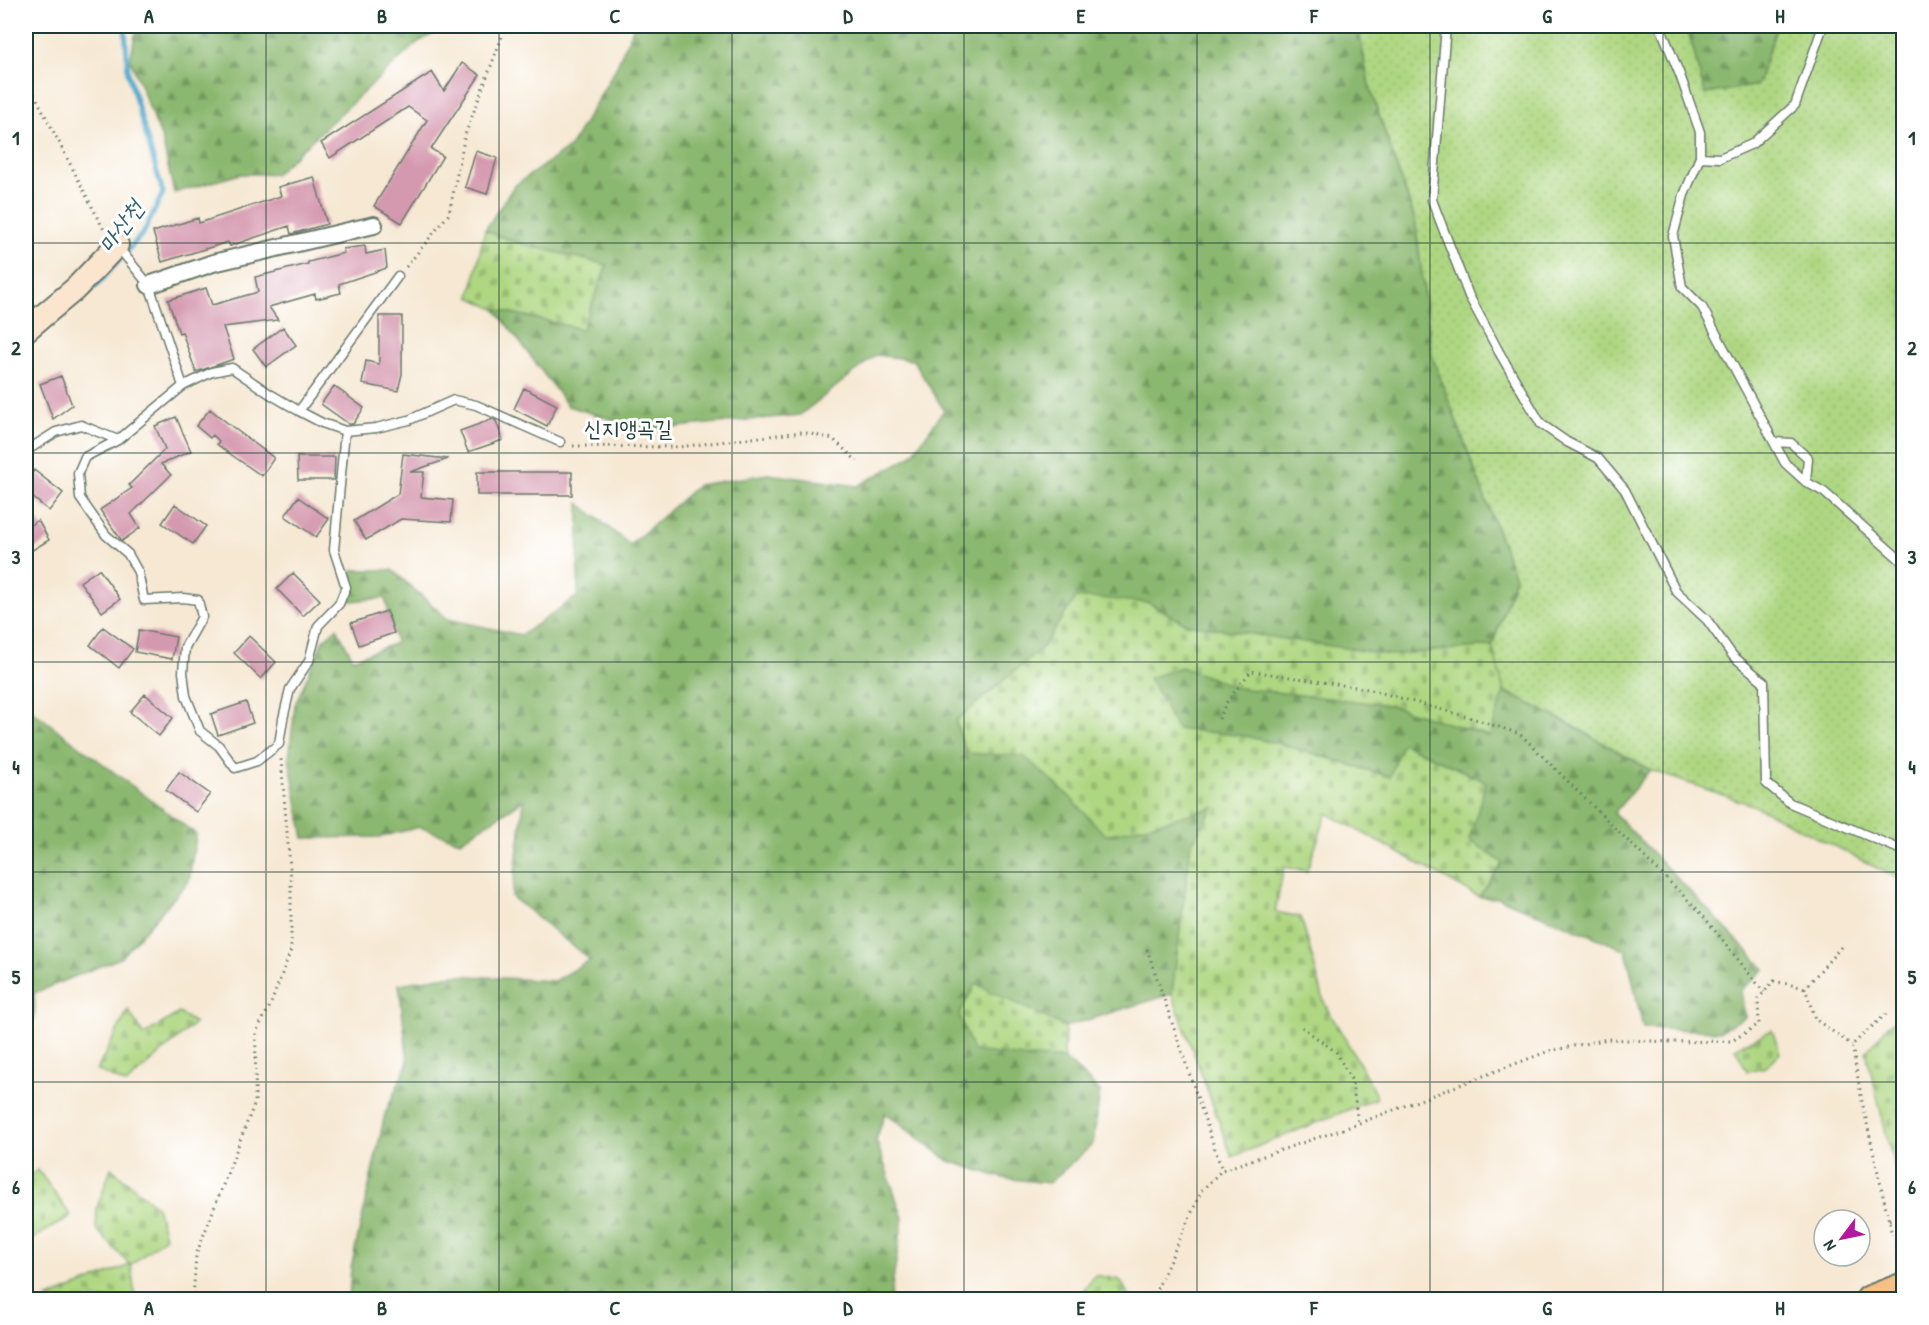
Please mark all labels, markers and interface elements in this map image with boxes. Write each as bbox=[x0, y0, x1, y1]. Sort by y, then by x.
text: A bbox=[144, 2, 154, 29]
text: B bbox=[377, 2, 387, 29]
text: C bbox=[610, 2, 621, 29]
text: D bbox=[843, 2, 853, 29]
text: E bbox=[1077, 2, 1086, 29]
text: F bbox=[1309, 2, 1319, 29]
text: G bbox=[1542, 2, 1552, 29]
text: H bbox=[1775, 2, 1785, 29]
text: 1 bbox=[12, 124, 20, 151]
text: 1 bbox=[1908, 124, 1916, 151]
water label: 마산천 bbox=[90, 191, 152, 259]
text: 2 bbox=[11, 334, 21, 361]
text: 2 bbox=[1907, 334, 1917, 361]
street label: 신지앵곡길 bbox=[584, 413, 673, 443]
text: 3 bbox=[12, 543, 21, 570]
text: 3 bbox=[1908, 543, 1917, 570]
text: 4 bbox=[12, 753, 20, 780]
text: 4 bbox=[1908, 753, 1916, 780]
text: 5 bbox=[12, 963, 21, 990]
text: 5 bbox=[1908, 963, 1917, 990]
text: 6 bbox=[12, 1173, 20, 1200]
text: 6 bbox=[1908, 1173, 1916, 1200]
north arrow bbox=[1812, 1208, 1872, 1268]
text: N bbox=[1817, 1236, 1841, 1255]
text: A bbox=[144, 1294, 154, 1321]
text: B bbox=[377, 1294, 387, 1321]
text: C bbox=[610, 1294, 621, 1321]
text: D bbox=[843, 1294, 853, 1321]
text: E bbox=[1077, 1294, 1086, 1321]
text: F bbox=[1309, 1294, 1319, 1321]
text: G bbox=[1542, 1294, 1552, 1321]
text: H bbox=[1775, 1294, 1785, 1321]

